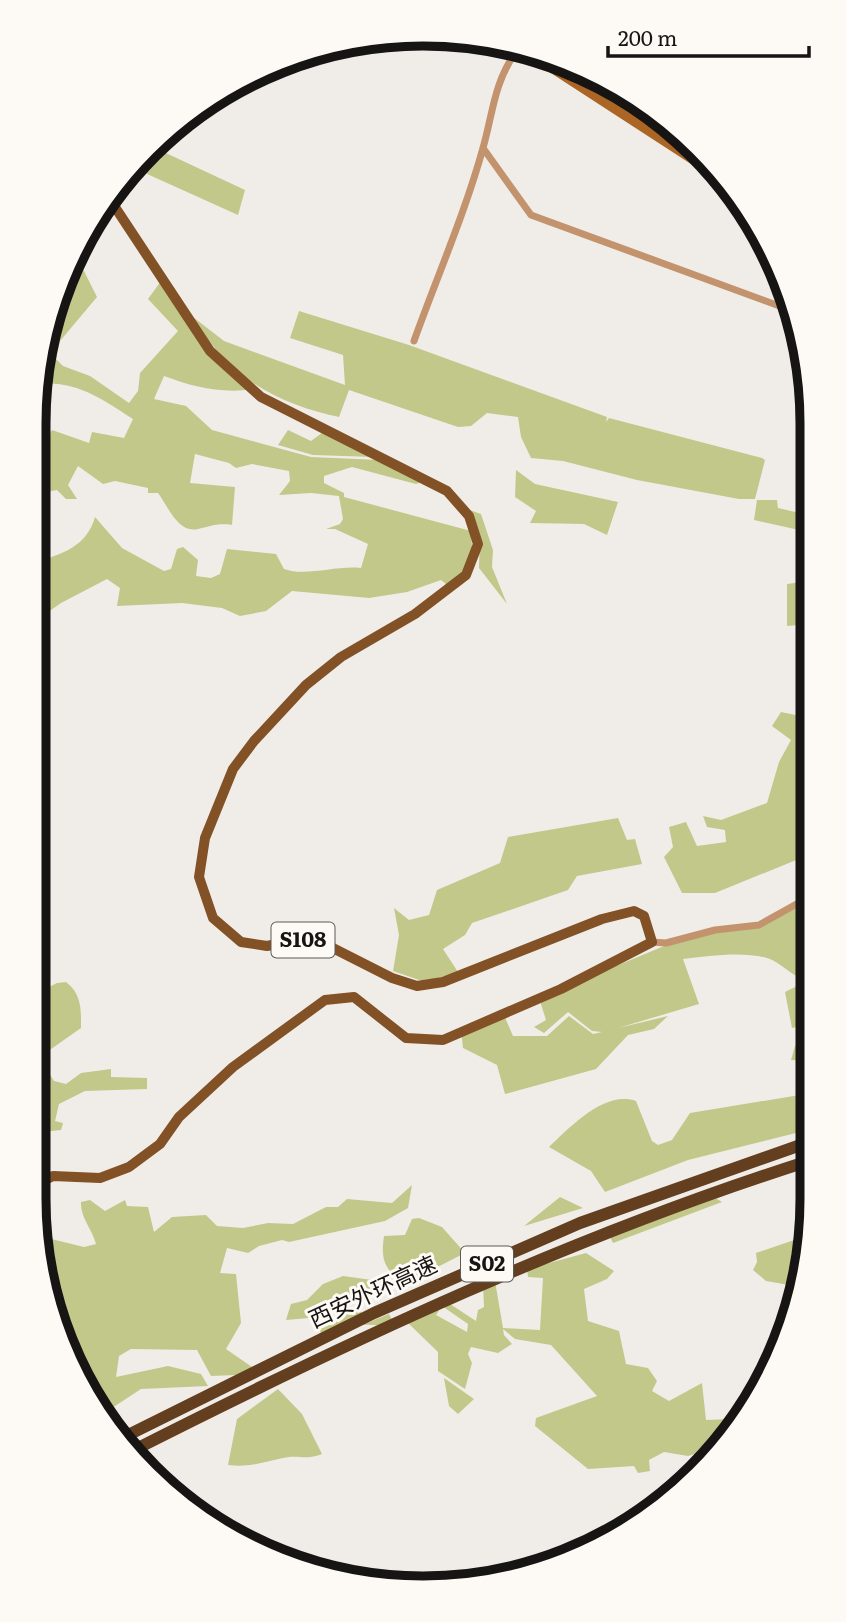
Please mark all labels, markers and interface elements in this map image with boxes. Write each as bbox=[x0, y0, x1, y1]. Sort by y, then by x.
scale bar bbox=[608, 14, 809, 58]
text: 200 m bbox=[618, 21, 678, 52]
road number: S108 bbox=[272, 922, 334, 958]
street label: 西安外环高速 bbox=[302, 1246, 442, 1335]
road number: S02 bbox=[461, 1246, 513, 1282]

